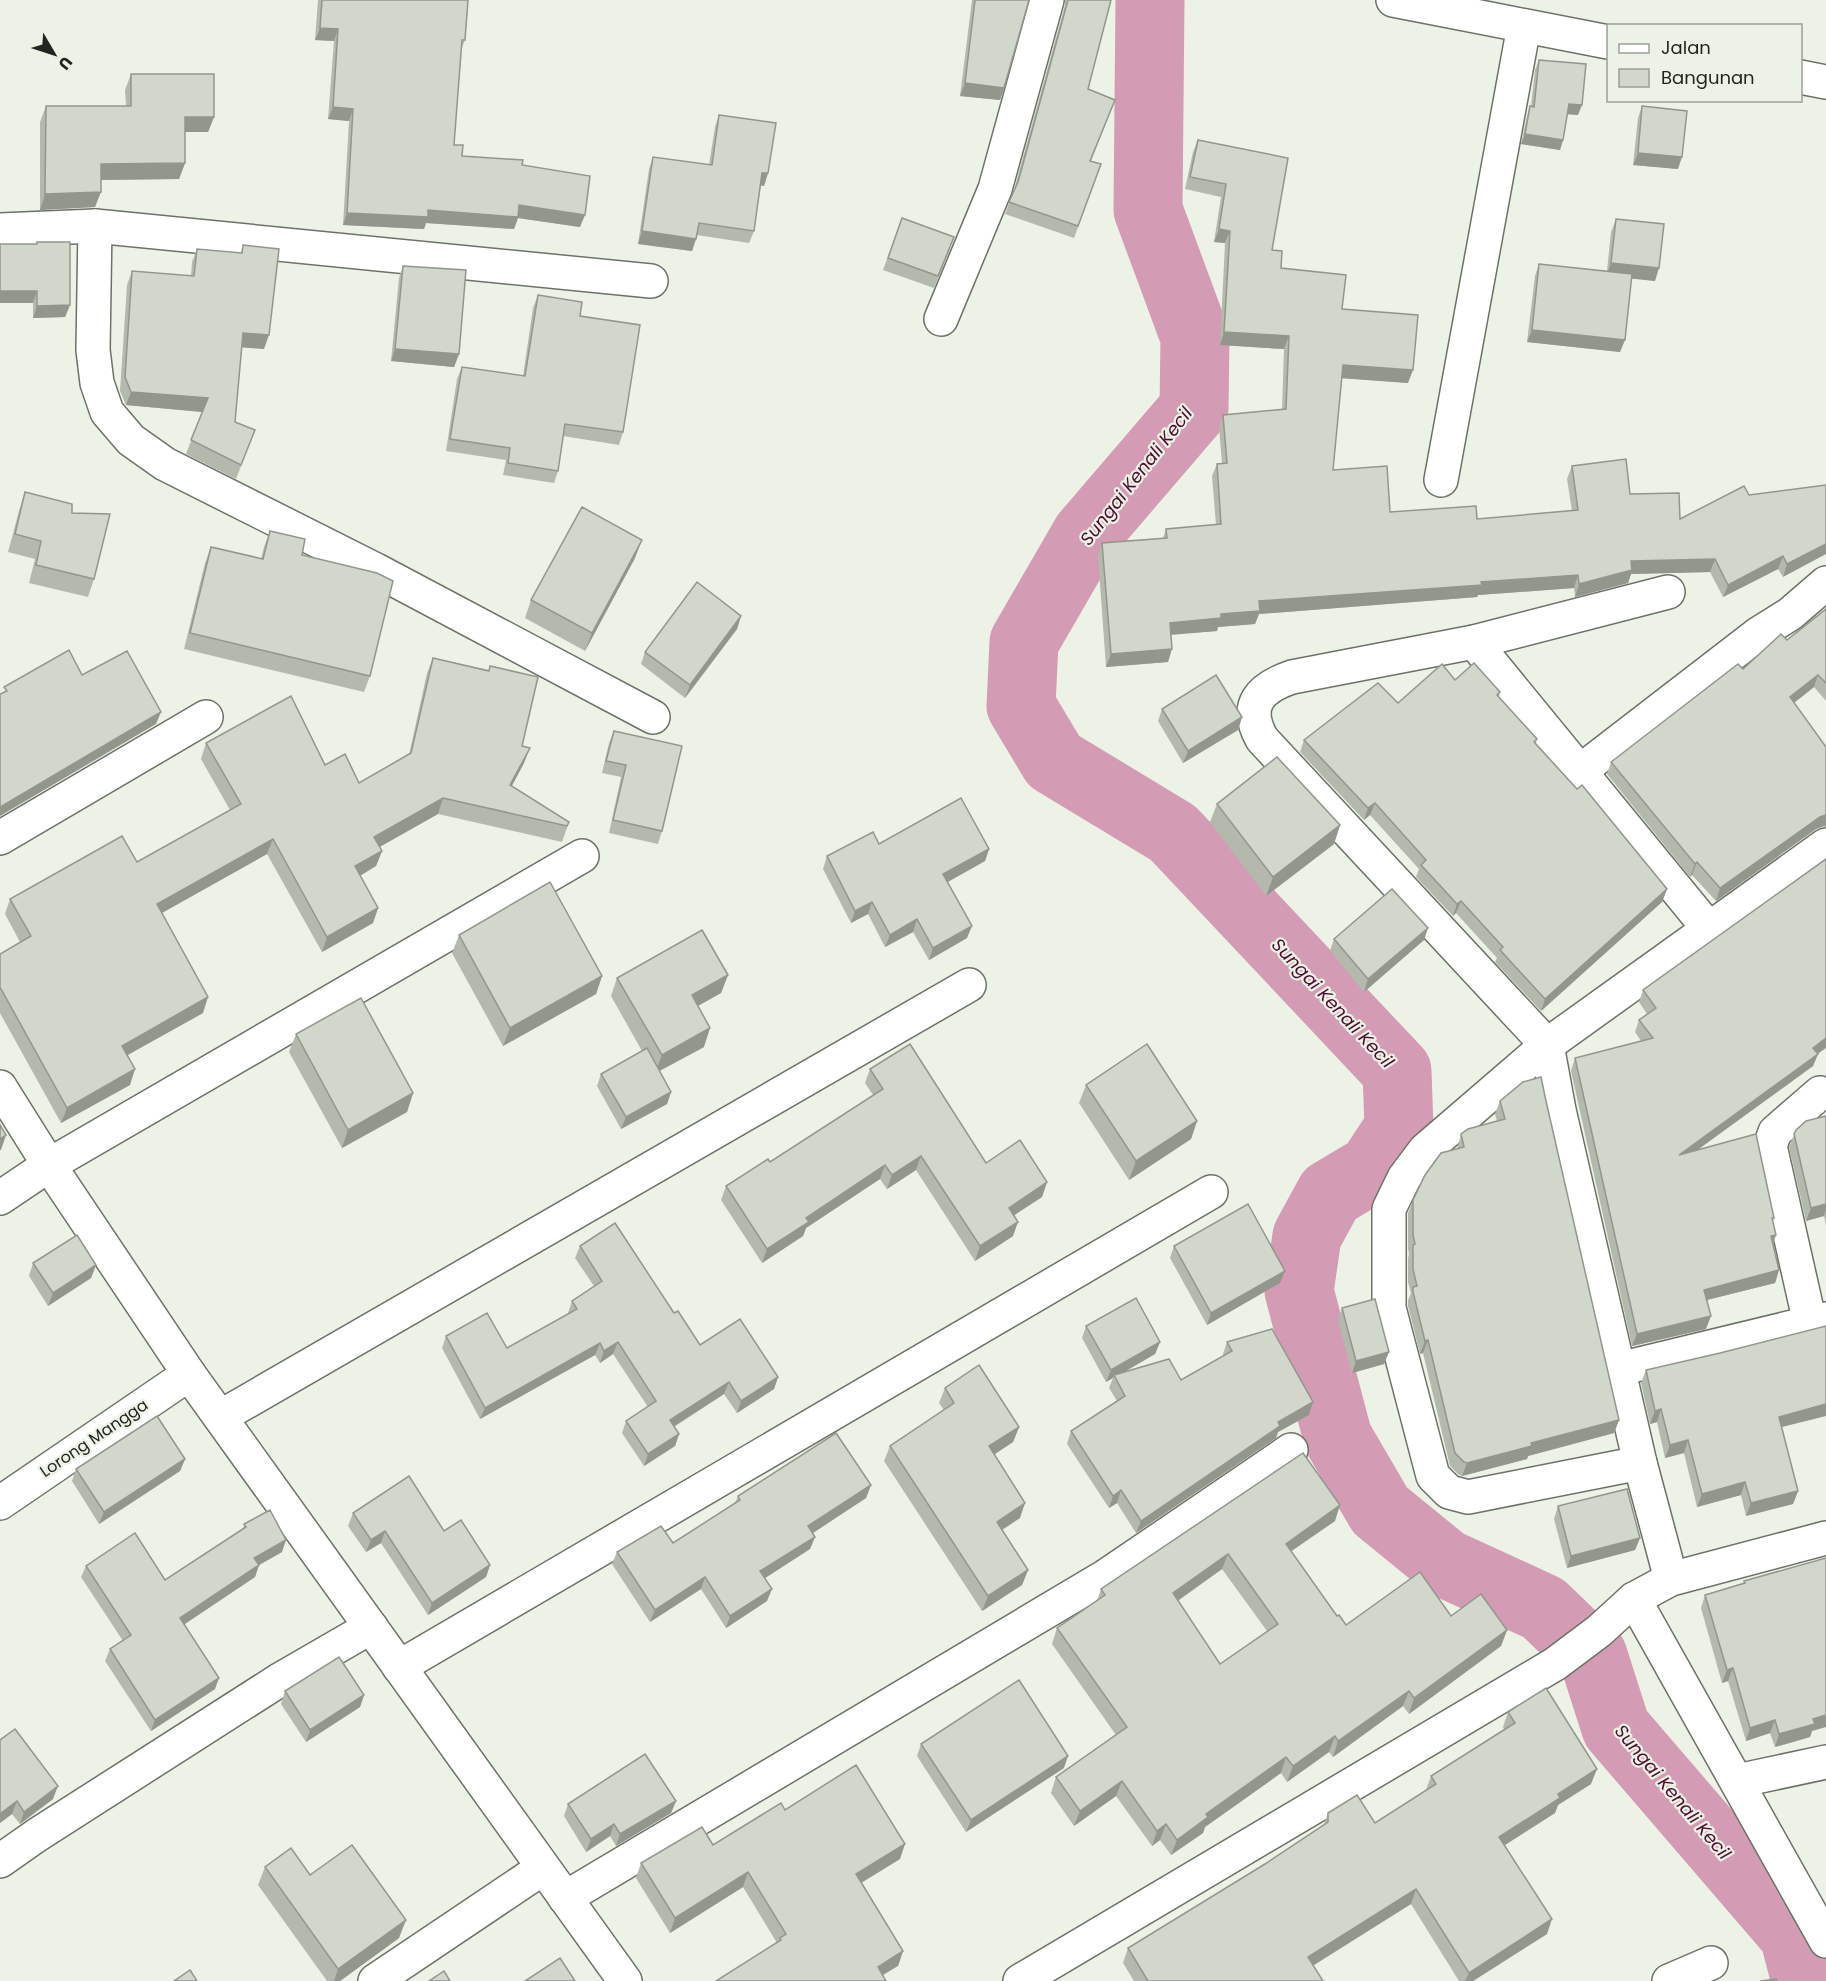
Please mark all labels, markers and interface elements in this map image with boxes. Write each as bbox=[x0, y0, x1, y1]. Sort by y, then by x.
north arrow bbox=[24, 24, 84, 84]
legend bbox=[1607, 24, 1802, 102]
text: Jalan bbox=[1661, 35, 1711, 60]
text: U bbox=[53, 52, 78, 75]
text: Bangunan bbox=[1661, 65, 1755, 90]
water label: Sungai Kenali Kecil bbox=[1074, 401, 1198, 550]
water label: Sungai Kenali Kecil bbox=[1266, 933, 1400, 1074]
street label: Lorong Mangga bbox=[35, 1393, 153, 1483]
water label: Sungai Kenali Kecil bbox=[1609, 1719, 1737, 1865]

